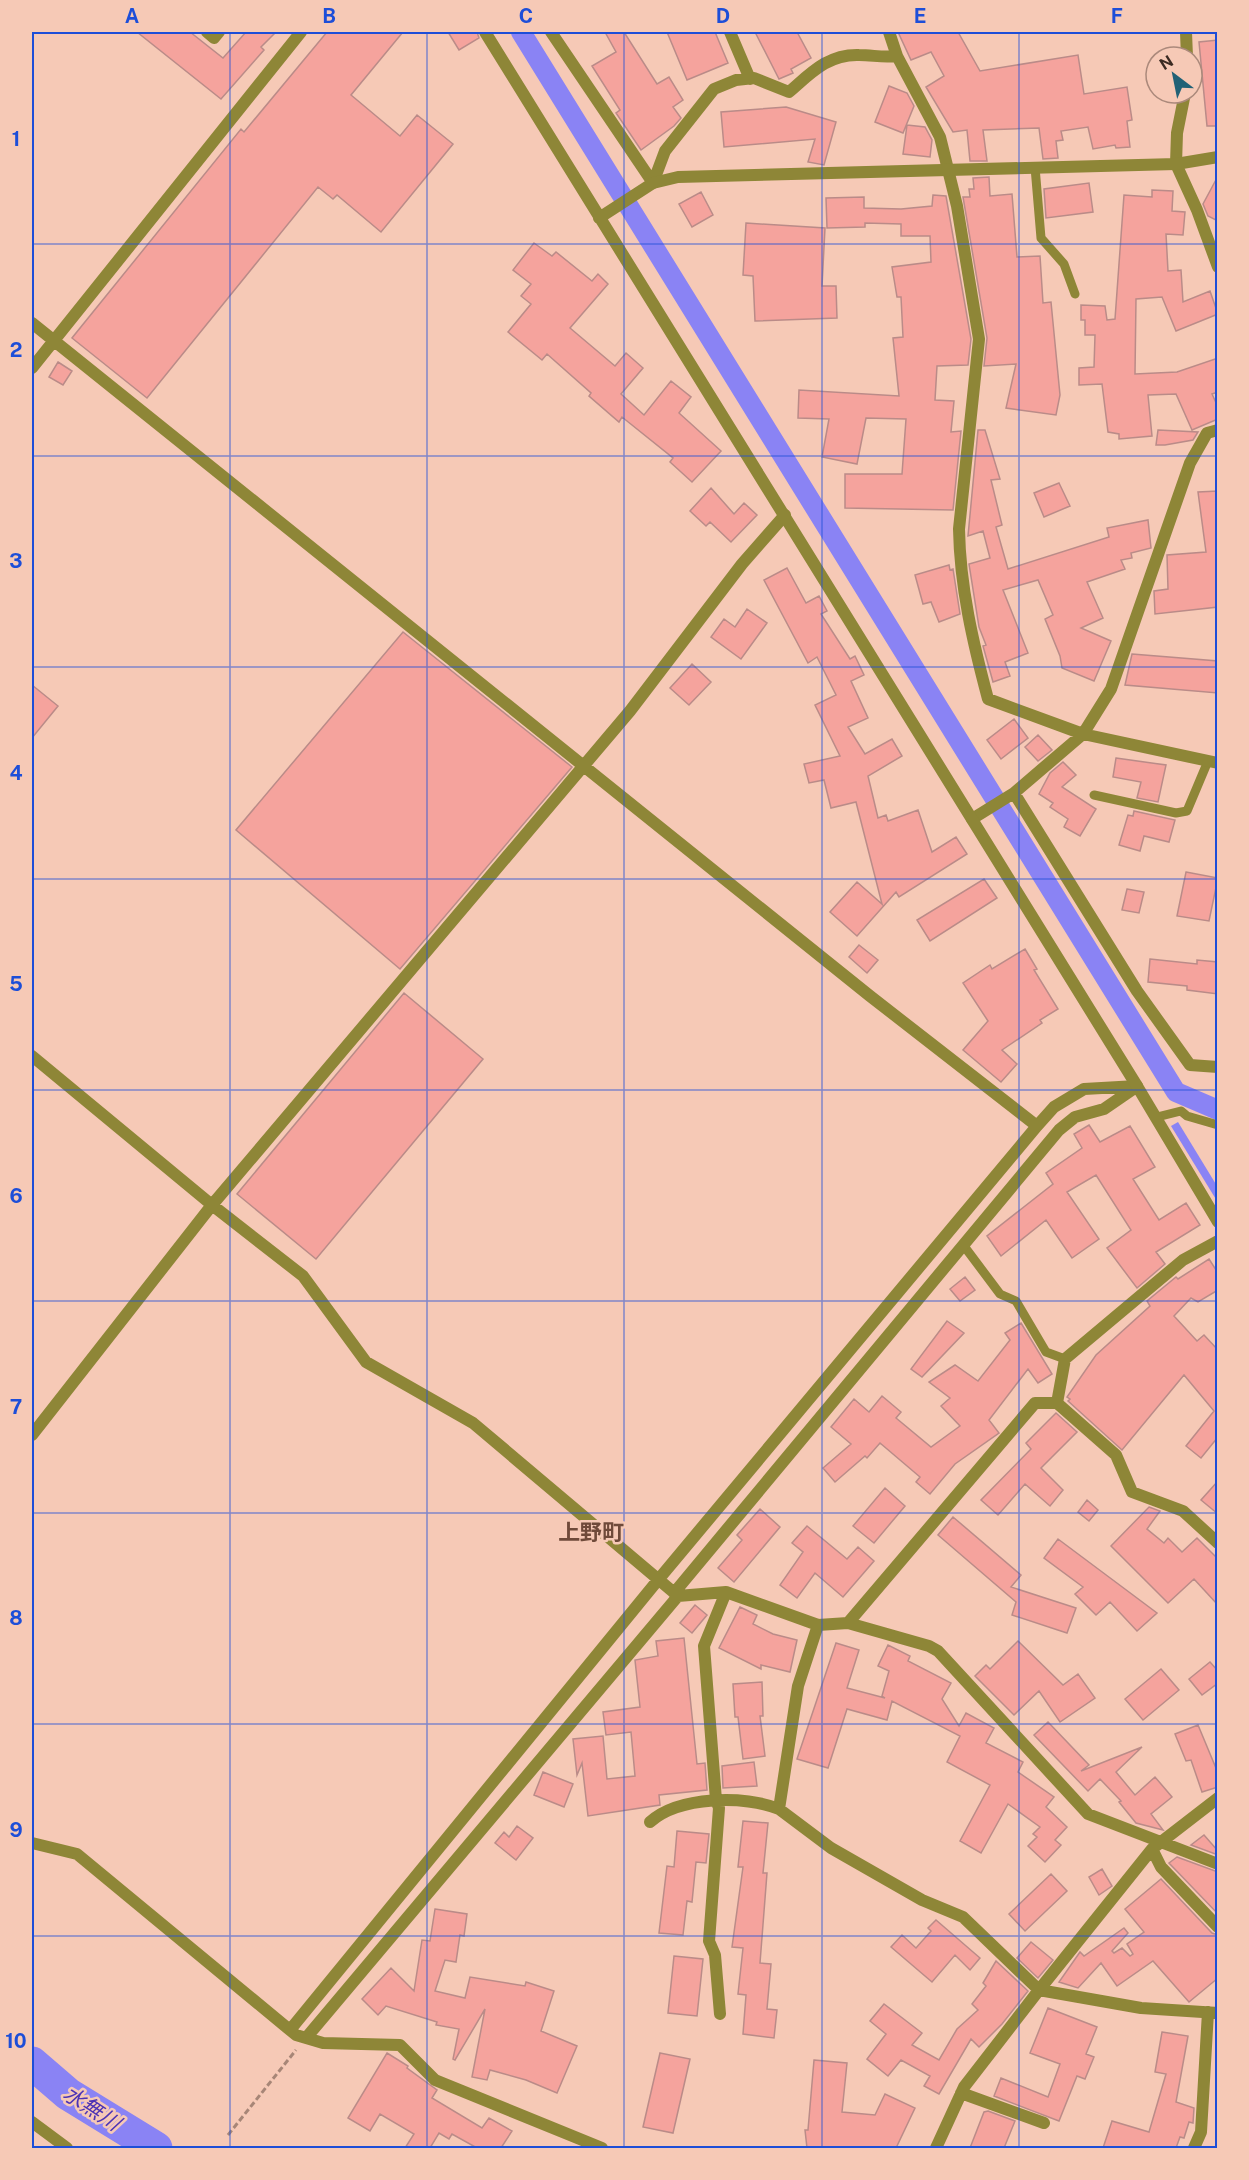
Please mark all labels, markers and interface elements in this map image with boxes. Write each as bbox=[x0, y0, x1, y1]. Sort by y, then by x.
text: A bbox=[125, 4, 139, 28]
text: B bbox=[322, 4, 336, 28]
text: C bbox=[519, 4, 533, 28]
text: D bbox=[716, 4, 730, 28]
text: E bbox=[914, 4, 926, 28]
text: F bbox=[1111, 4, 1123, 28]
north arrow bbox=[1144, 45, 1204, 105]
text: N bbox=[1156, 51, 1177, 74]
text: 1 bbox=[12, 127, 20, 151]
text: 2 bbox=[10, 338, 22, 362]
text: 3 bbox=[9, 549, 23, 573]
text: 4 bbox=[9, 761, 23, 785]
text: 5 bbox=[9, 972, 23, 996]
text: 6 bbox=[9, 1184, 23, 1208]
text: 7 bbox=[10, 1395, 22, 1419]
district label: 上野町 bbox=[558, 1519, 624, 1545]
text: 8 bbox=[9, 1606, 23, 1630]
text: 9 bbox=[9, 1818, 23, 1842]
text: 10 bbox=[5, 2029, 27, 2053]
water label: 水無川 bbox=[59, 2080, 127, 2137]

